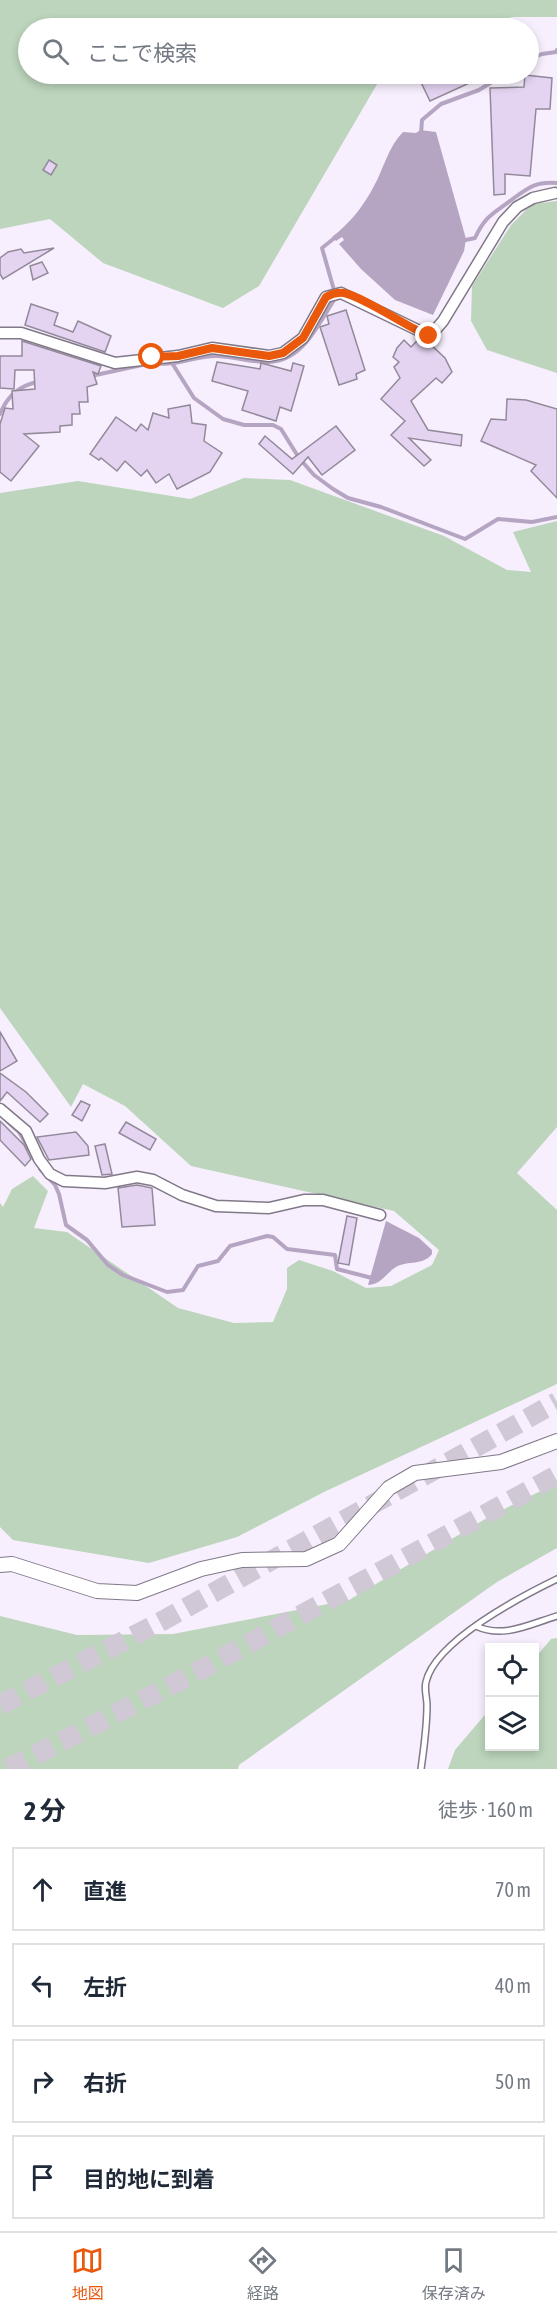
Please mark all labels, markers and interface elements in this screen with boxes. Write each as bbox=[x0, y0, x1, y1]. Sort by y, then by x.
search box bbox=[18, 18, 539, 84]
icon: search bbox=[39, 35, 72, 68]
text: ここで検索 bbox=[87, 40, 197, 66]
route end bbox=[415, 322, 441, 348]
route start bbox=[138, 343, 164, 369]
map controls bbox=[485, 1643, 539, 1751]
button: locate bbox=[485, 1643, 539, 1697]
button: layers bbox=[485, 1697, 539, 1751]
text: 2 分 bbox=[24, 1796, 66, 1826]
text: 徒歩 · 160 m bbox=[438, 1798, 533, 1821]
icon: ahead bbox=[26, 1873, 59, 1906]
text: 直進 bbox=[83, 1878, 127, 1904]
text: 70 m bbox=[495, 1878, 531, 1901]
icon: left bbox=[26, 1969, 59, 2002]
text: 左折 bbox=[83, 1974, 127, 2000]
text: 40 m bbox=[495, 1974, 531, 1997]
icon: right bbox=[26, 2065, 59, 2098]
text: 右折 bbox=[83, 2070, 127, 2096]
text: 50 m bbox=[495, 2070, 531, 2093]
icon: arrive bbox=[26, 2161, 59, 2194]
text: 目的地に到着 bbox=[83, 2166, 215, 2192]
tab: 地図 bbox=[71, 2244, 104, 2304]
tab: 経路 bbox=[246, 2244, 279, 2304]
tab: 保存済み bbox=[422, 2244, 486, 2304]

